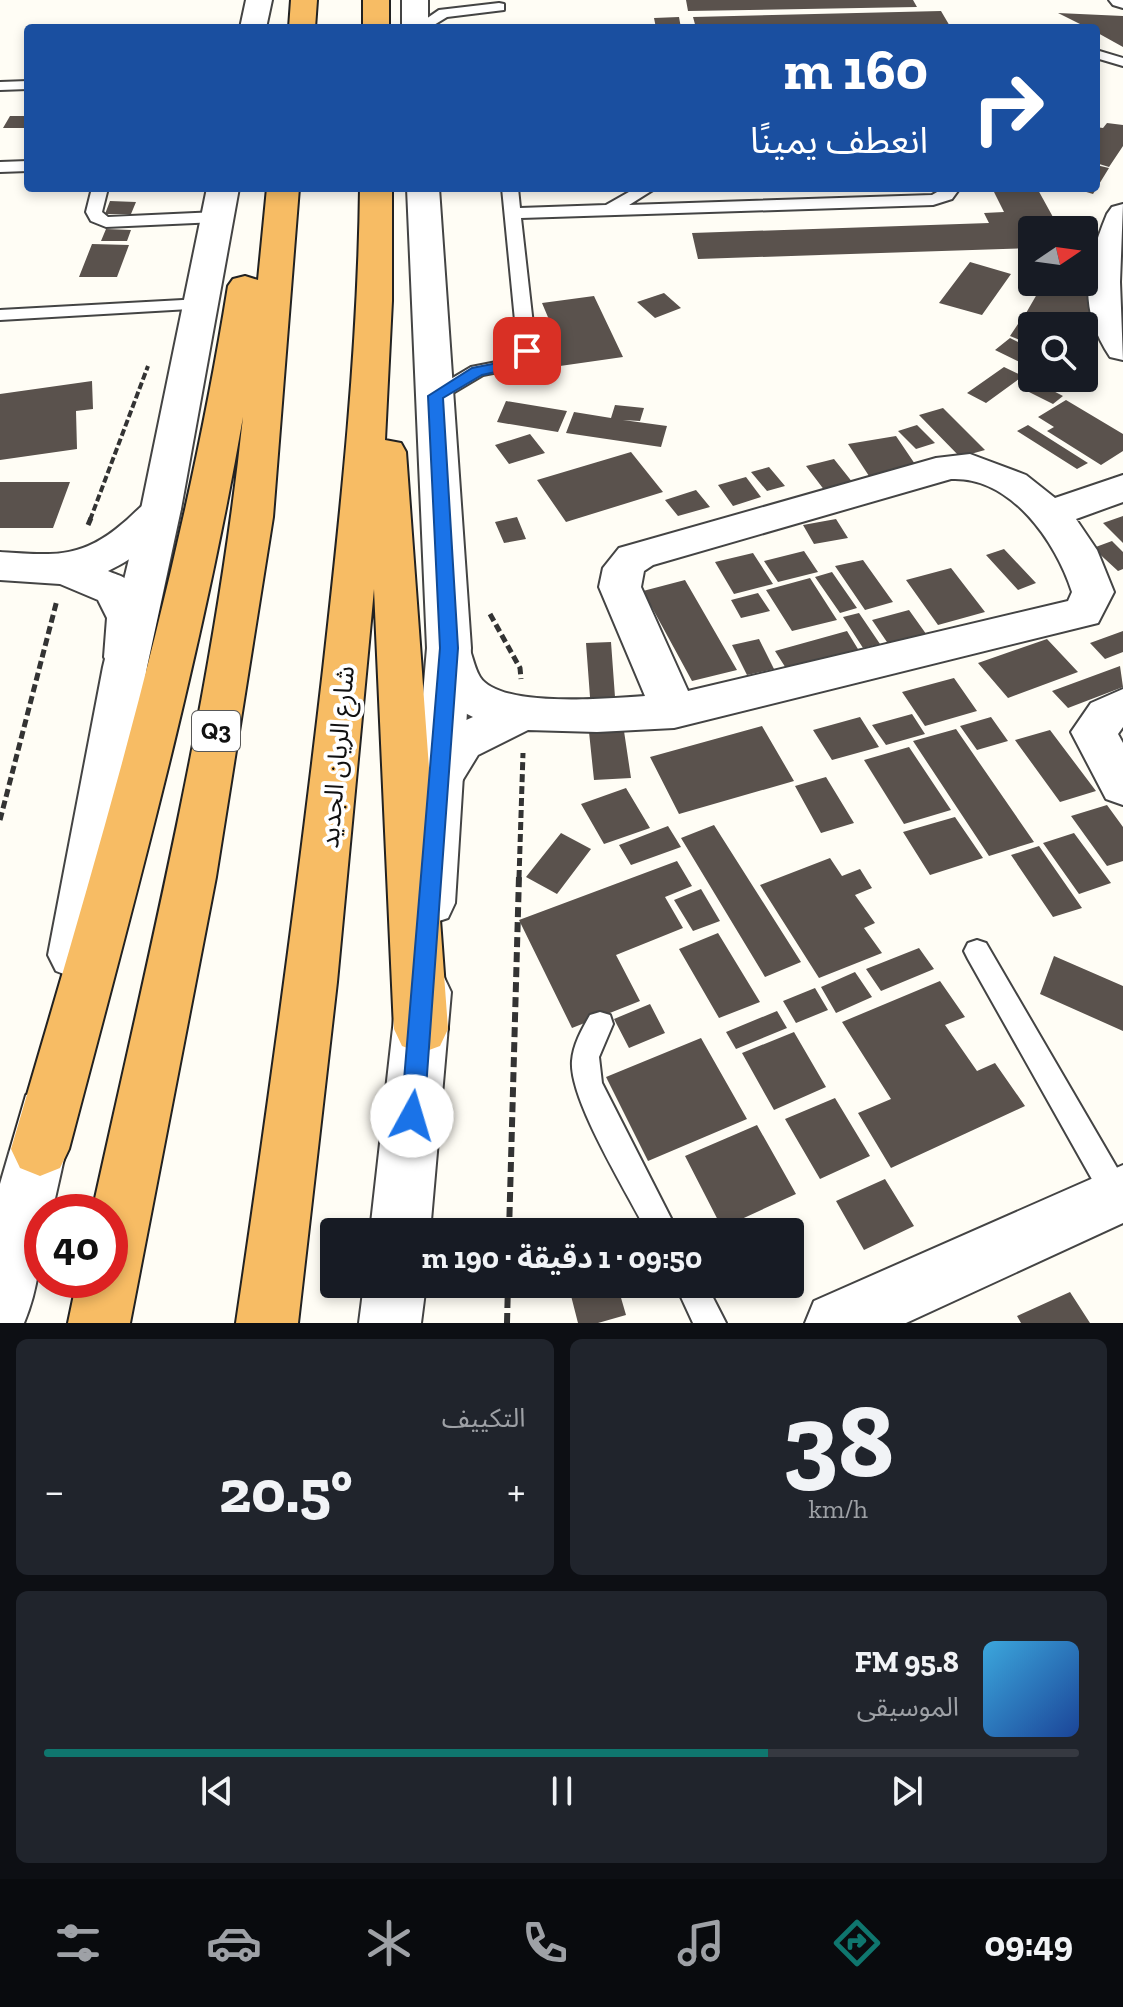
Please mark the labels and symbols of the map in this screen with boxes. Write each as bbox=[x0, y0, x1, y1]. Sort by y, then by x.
north arrow bbox=[1018, 216, 1098, 296]
pin bbox=[493, 317, 561, 385]
street label: شارع الريان الجديد bbox=[313, 664, 364, 850]
road number: Q3 bbox=[192, 711, 240, 751]
position arrow bbox=[370, 1074, 454, 1158]
speed limit sign: 40 bbox=[24, 1194, 128, 1298]

